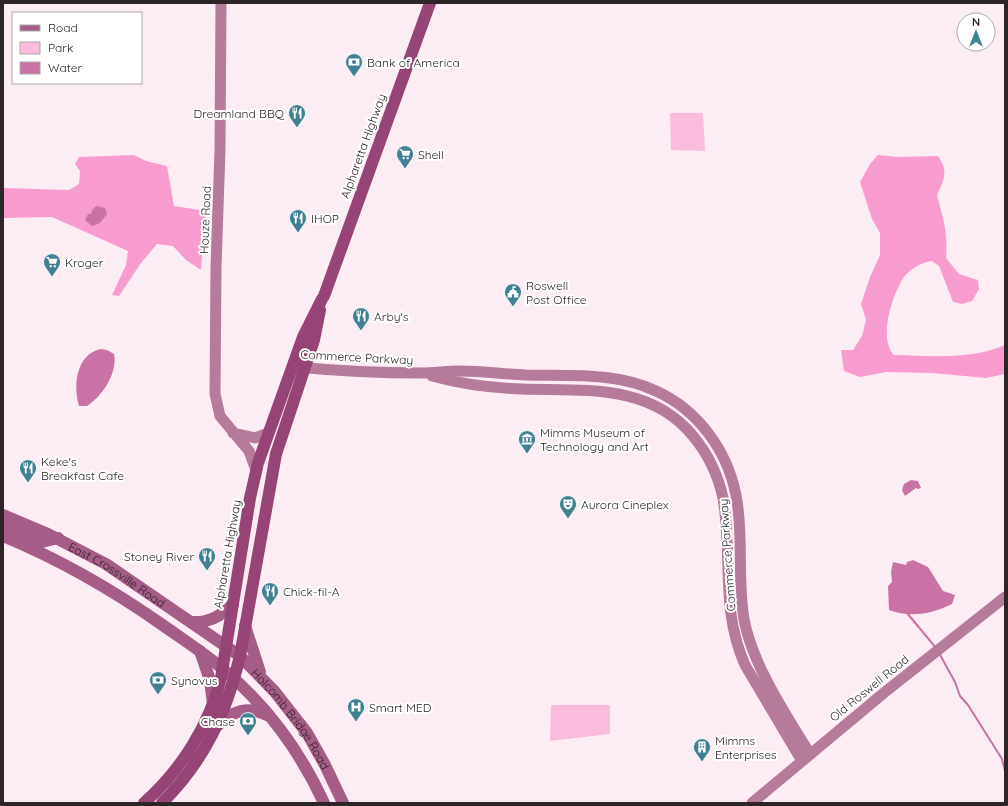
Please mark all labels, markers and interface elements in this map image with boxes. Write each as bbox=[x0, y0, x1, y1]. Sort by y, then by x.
legend bbox=[12, 12, 142, 84]
north arrow bbox=[956, 12, 996, 52]
text: N bbox=[972, 15, 980, 29]
text: Road bbox=[48, 20, 78, 35]
text: Park bbox=[48, 40, 73, 55]
bank icon: Bank of America bbox=[344, 52, 364, 77]
place label: Bank of America bbox=[367, 55, 460, 70]
text: Water bbox=[48, 60, 83, 75]
street label: Alpharetta Highway bbox=[337, 92, 389, 200]
restaurant icon: Dreamland BBQ bbox=[287, 103, 307, 128]
place label: Dreamland BBQ bbox=[194, 106, 285, 121]
supermarket icon: Shell bbox=[395, 144, 415, 169]
place label: Shell bbox=[418, 147, 444, 162]
street label: Houze Road bbox=[196, 186, 214, 254]
restaurant icon: IHOP bbox=[288, 208, 308, 233]
place label: IHOP bbox=[311, 211, 339, 226]
supermarket icon: Kroger bbox=[42, 252, 62, 277]
place label: Kroger bbox=[65, 255, 104, 270]
place label: Roswell Post Office bbox=[526, 278, 587, 307]
public building icon: Roswell Post Office bbox=[503, 282, 523, 307]
restaurant icon: Arby's bbox=[351, 306, 371, 331]
place label: Arby's bbox=[374, 309, 409, 324]
street label: Commerce Parkway bbox=[300, 347, 414, 367]
place label: Mimms Museum of Technology and Art bbox=[540, 425, 648, 454]
museum icon: Mimms Museum of Technology and Art bbox=[517, 429, 537, 454]
place label: Keke's Breakfast Cafe bbox=[41, 454, 124, 483]
restaurant icon: Keke's Breakfast Cafe bbox=[18, 458, 38, 483]
theatre icon: Aurora Cineplex bbox=[558, 494, 578, 519]
place label: Aurora Cineplex bbox=[581, 497, 669, 512]
street label: Alpharetta Highway bbox=[210, 498, 244, 610]
street label: Commerce Parkway bbox=[716, 498, 738, 612]
street label: East Crossville Road bbox=[66, 538, 169, 610]
restaurant icon: Stoney River bbox=[197, 546, 217, 571]
place label: Stoney River bbox=[124, 549, 194, 564]
restaurant icon: Chick-fil-A bbox=[260, 581, 280, 606]
place label: Chick-fil-A bbox=[283, 584, 340, 599]
street label: Old Roswell Road bbox=[826, 651, 912, 725]
street label: Holcomb Bridge Road bbox=[248, 665, 333, 772]
bank icon: Synovus bbox=[148, 670, 168, 695]
place label: Synovus bbox=[171, 673, 218, 688]
hospital icon: Smart MED bbox=[346, 697, 366, 722]
place label: Smart MED bbox=[369, 700, 432, 715]
bank icon: Chase bbox=[238, 711, 258, 736]
place label: Chase bbox=[201, 714, 235, 729]
place label: Mimms Enterprises bbox=[715, 733, 777, 762]
building icon: Mimms Enterprises bbox=[692, 737, 712, 762]

